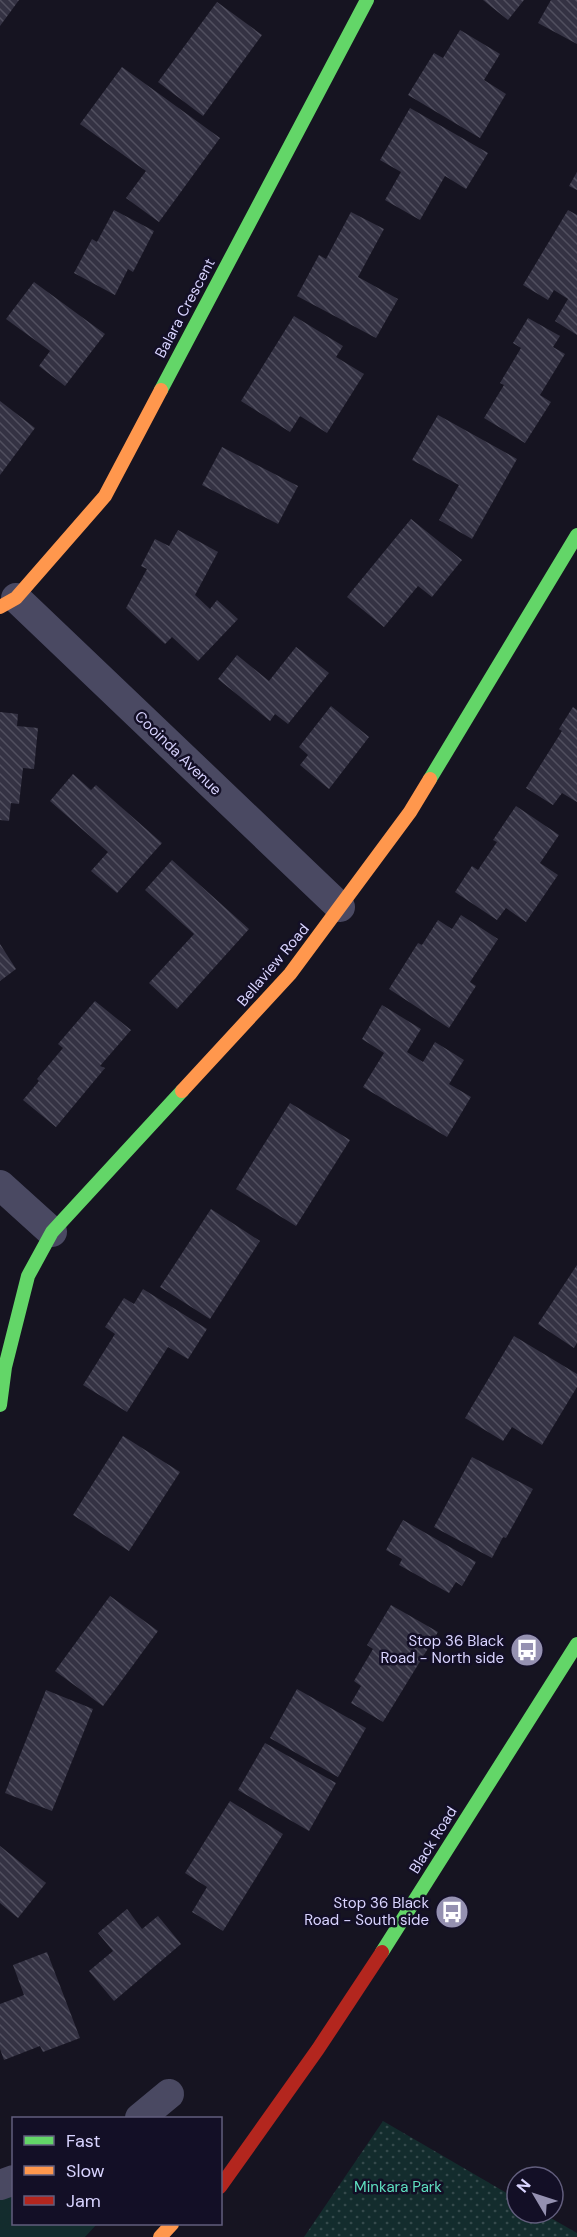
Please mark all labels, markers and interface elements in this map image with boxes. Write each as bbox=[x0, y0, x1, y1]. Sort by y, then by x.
street label: Balara Crescent bbox=[150, 255, 220, 361]
street label: Cooinda Avenue bbox=[130, 706, 226, 800]
street label: Bellaview Road bbox=[232, 919, 314, 1011]
place label: Stop 36 Black Road - North side bbox=[381, 1631, 504, 1668]
bus stop icon: Stop 36 Black Road - North side bbox=[509, 1632, 545, 1668]
street label: Black Road bbox=[404, 1803, 462, 1877]
place label: Stop 36 Black Road - South side bbox=[304, 1893, 429, 1930]
bus stop icon: Stop 36 Black Road - South side bbox=[434, 1894, 470, 1930]
legend bbox=[12, 2117, 222, 2225]
text: Fast bbox=[66, 2129, 101, 2153]
text: Slow bbox=[66, 2159, 105, 2183]
north arrow bbox=[505, 2165, 565, 2225]
text: N bbox=[512, 2175, 536, 2197]
park label: Minkara Park bbox=[354, 2177, 442, 2197]
text: Jam bbox=[66, 2189, 101, 2213]

